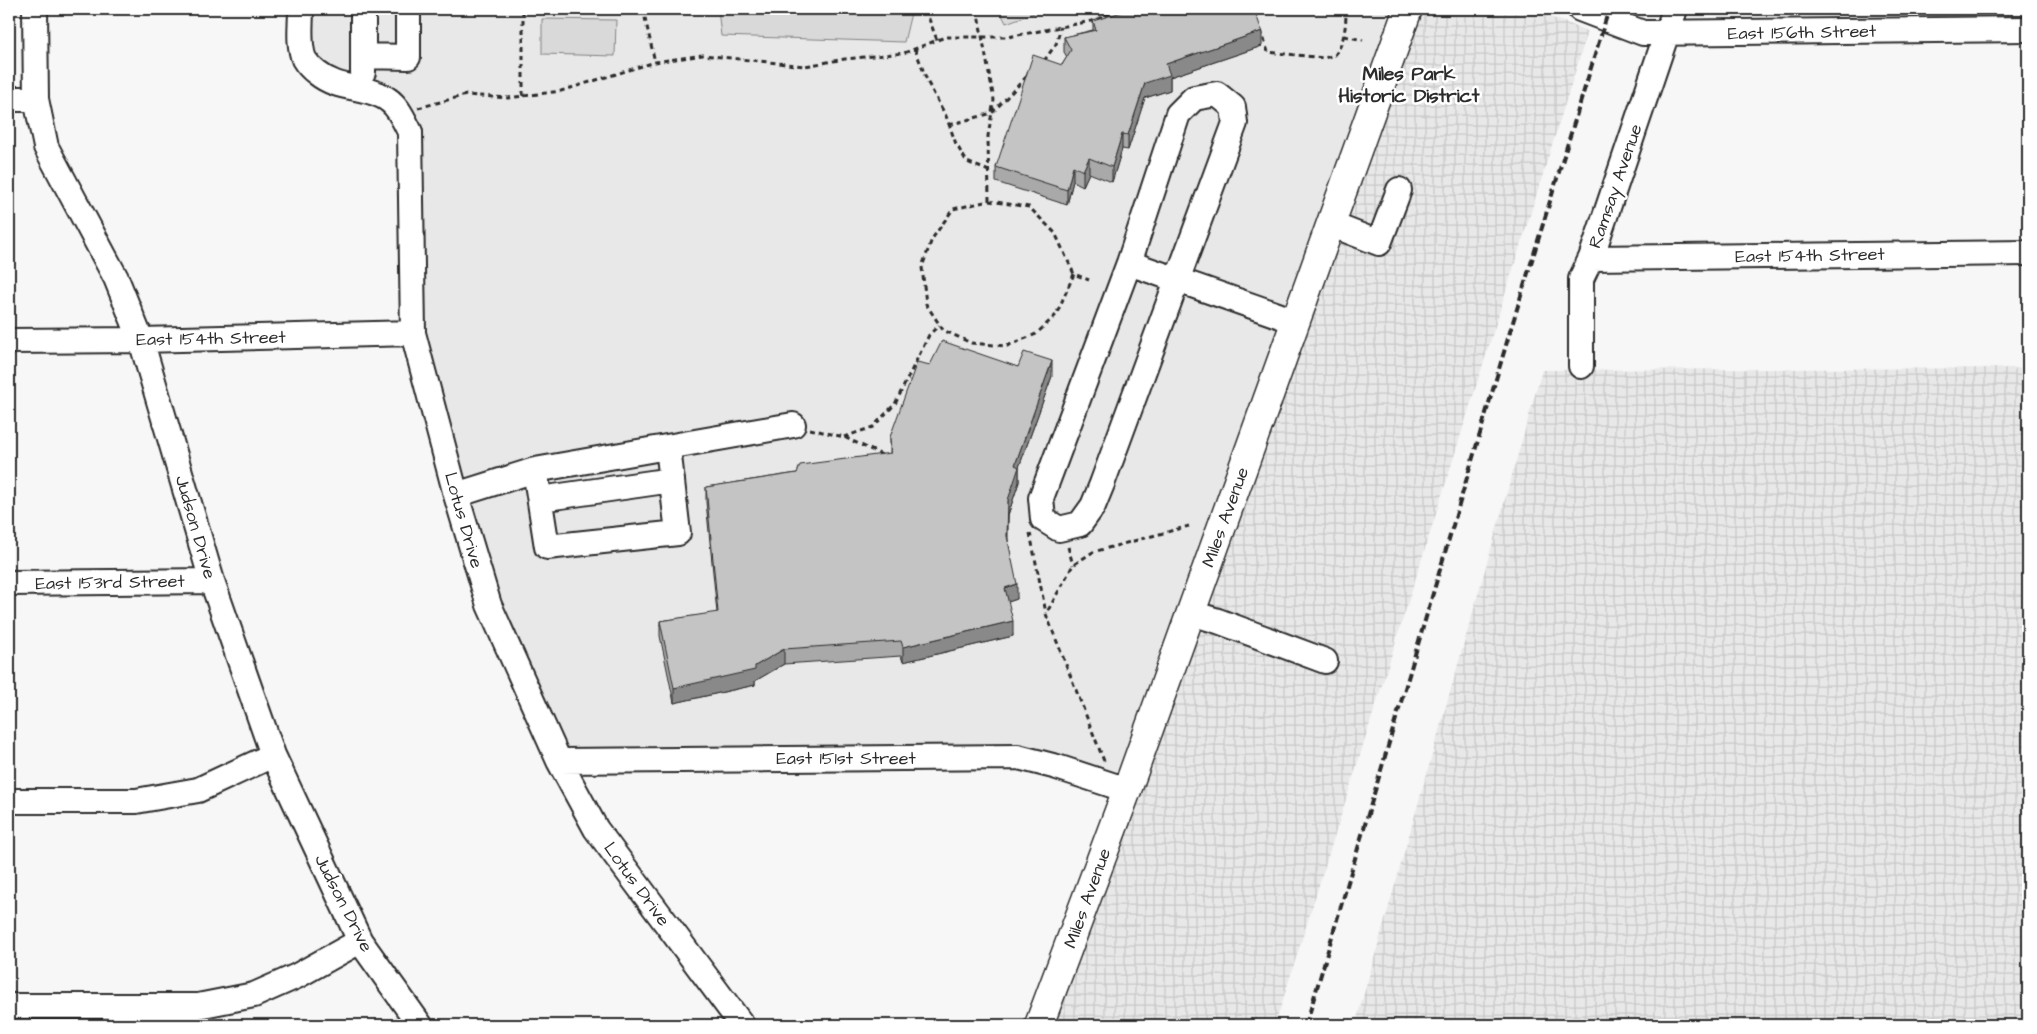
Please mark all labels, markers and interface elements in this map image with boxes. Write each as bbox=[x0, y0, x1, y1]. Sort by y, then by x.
street label: East 156th Street bbox=[1728, 19, 1877, 46]
district label: Miles Park Historic District bbox=[1339, 61, 1480, 110]
street label: Ramsay Avenue bbox=[1583, 121, 1649, 252]
street label: East 154th Street bbox=[1735, 242, 1886, 269]
street label: East 154th Street bbox=[136, 325, 287, 352]
street label: Miles Avenue bbox=[1196, 463, 1255, 571]
street label: Lotus Drive bbox=[438, 469, 489, 571]
street label: Judson Drive bbox=[169, 472, 222, 582]
street label: East 153rd Street bbox=[35, 569, 186, 596]
street label: East 151st Street bbox=[776, 746, 917, 771]
street label: Lotus Drive bbox=[597, 837, 676, 932]
street label: Miles Avenue bbox=[1058, 844, 1117, 952]
street label: Judson Drive bbox=[308, 850, 379, 957]

